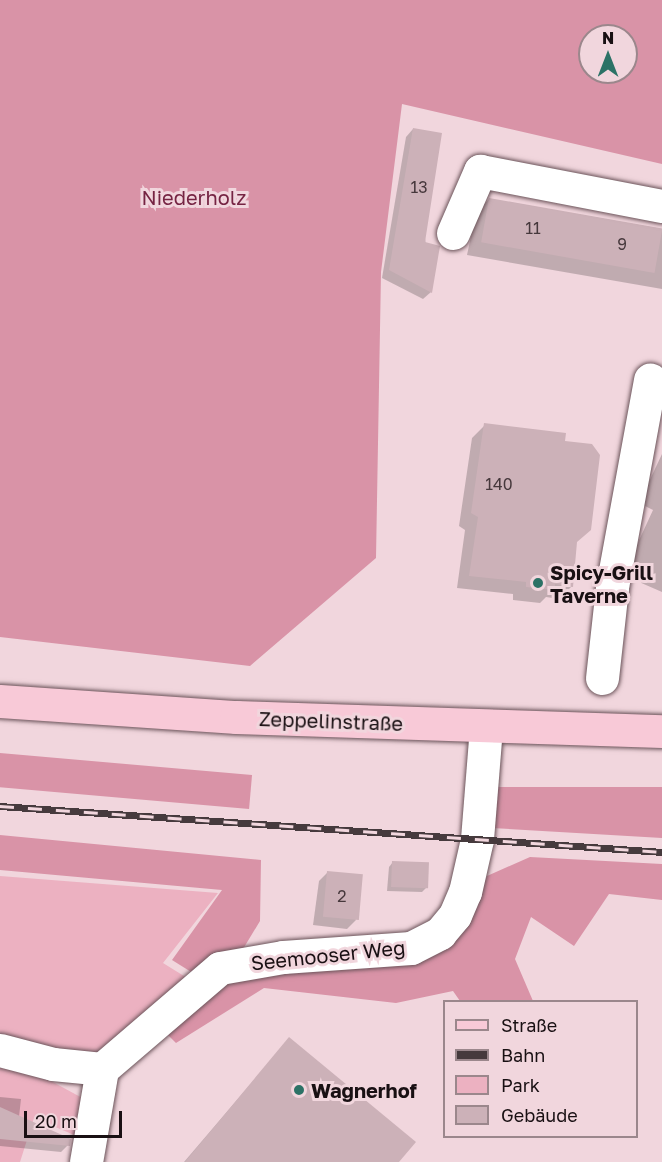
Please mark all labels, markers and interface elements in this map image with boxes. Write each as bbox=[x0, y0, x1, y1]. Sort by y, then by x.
north arrow bbox=[578, 24, 638, 84]
text: N bbox=[602, 28, 614, 48]
house number: 13 bbox=[410, 177, 428, 197]
park label: Niederholz bbox=[142, 185, 246, 209]
house number: 11 bbox=[525, 218, 541, 238]
house number: 9 bbox=[617, 234, 627, 254]
house number: 140 bbox=[485, 474, 513, 494]
place label: Spicy-Grill Taverne bbox=[550, 560, 653, 607]
marker: Spicy-Grill Taverne bbox=[531, 576, 545, 590]
street label: Zeppelinstraße bbox=[259, 706, 403, 736]
house number: 2 bbox=[337, 886, 347, 906]
street label: Seemooser Weg bbox=[250, 935, 406, 975]
legend bbox=[443, 1000, 638, 1138]
text: Straße bbox=[501, 1014, 557, 1036]
text: Bahn bbox=[501, 1044, 545, 1066]
text: Park bbox=[501, 1074, 540, 1096]
place label: Wagnerhof bbox=[311, 1078, 417, 1102]
marker: Wagnerhof bbox=[292, 1083, 306, 1097]
scale bar bbox=[27, 1099, 124, 1137]
text: Gebäude bbox=[501, 1104, 578, 1126]
text: 20 m bbox=[35, 1110, 77, 1132]

